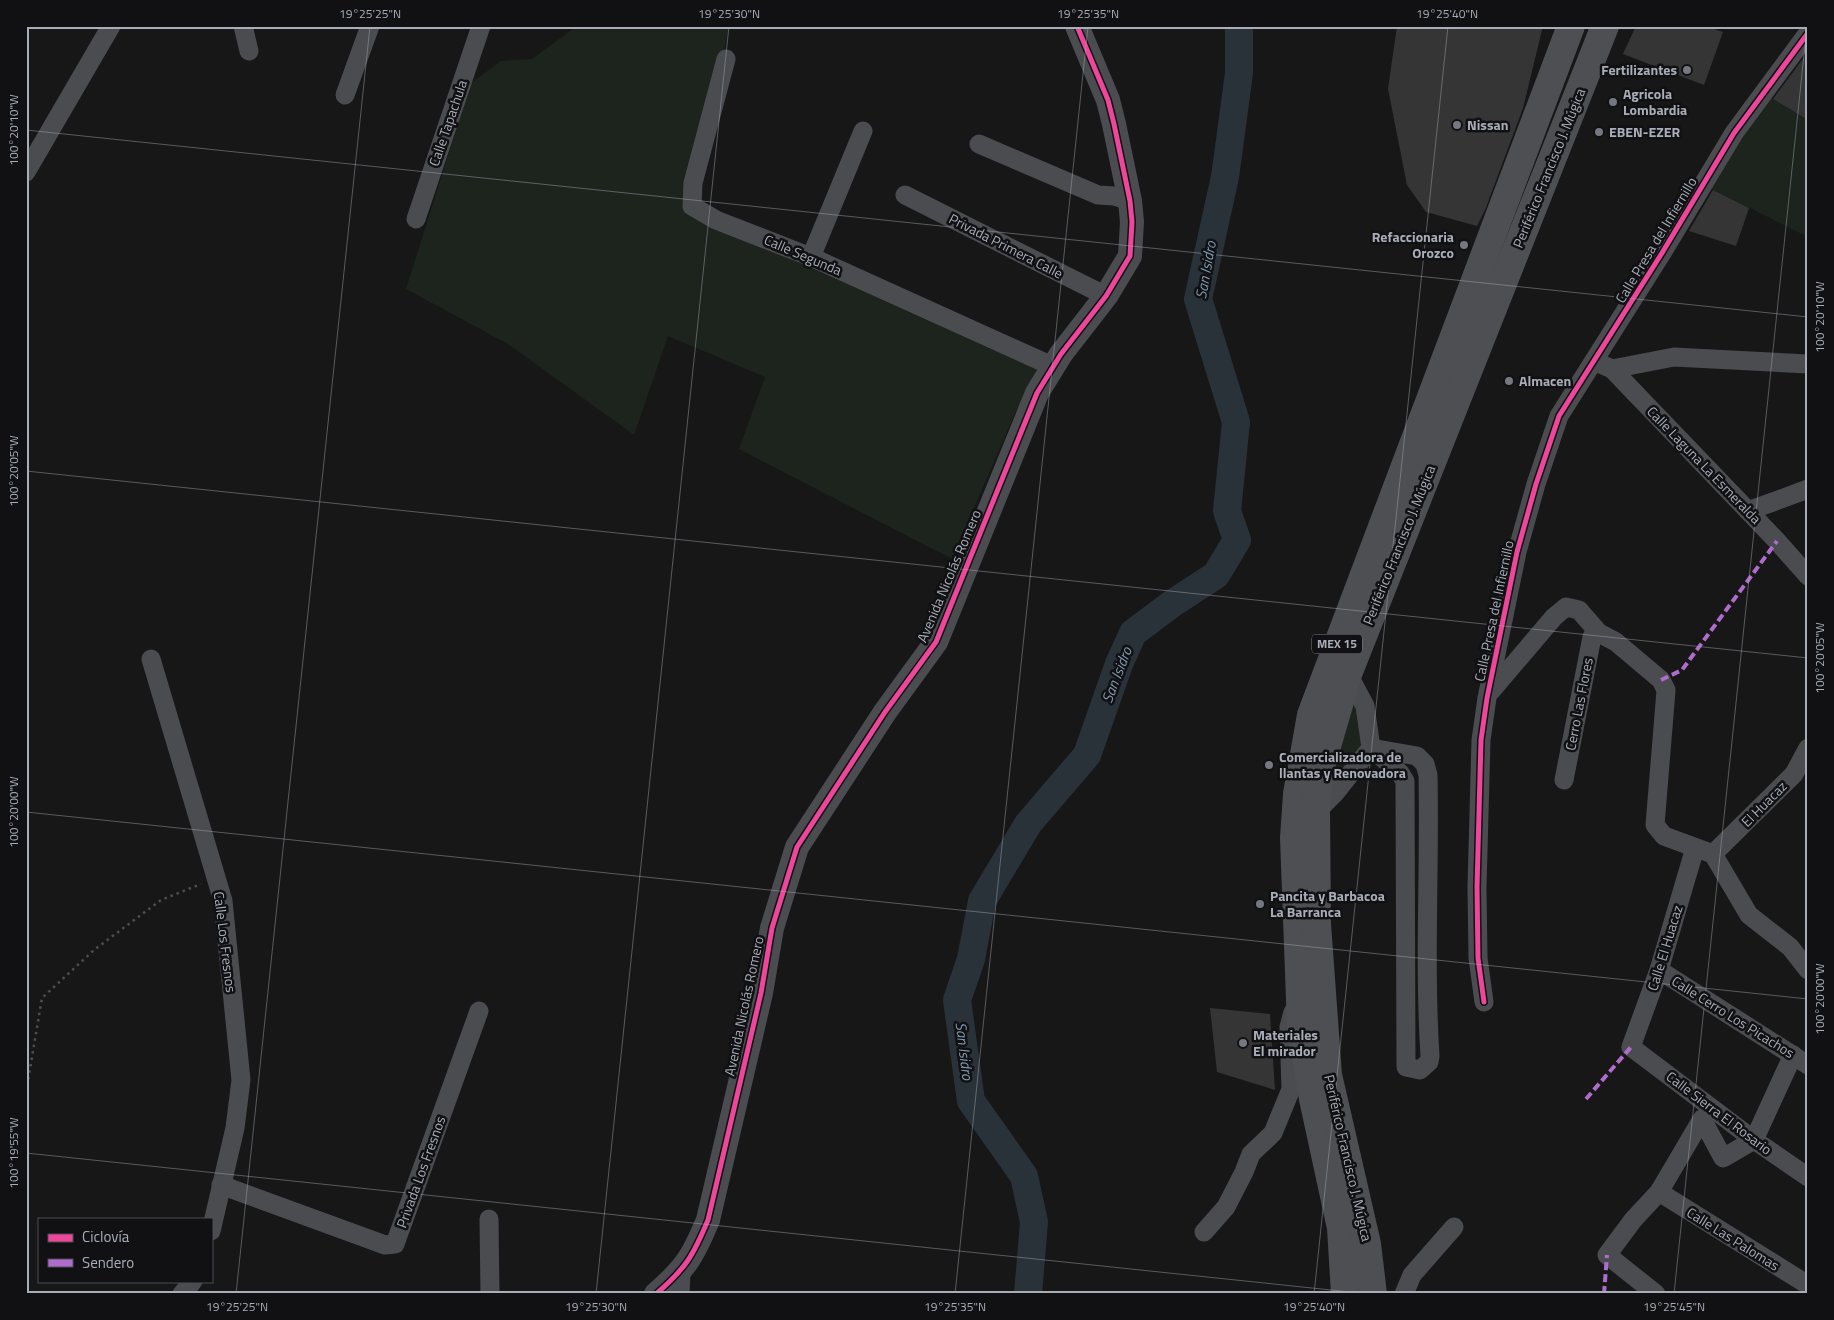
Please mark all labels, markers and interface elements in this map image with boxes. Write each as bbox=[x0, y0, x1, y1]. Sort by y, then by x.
text: 19°25'25"N bbox=[339, 4, 401, 23]
text: 19°25'30"N bbox=[698, 4, 760, 23]
text: 19°25'35"N bbox=[1057, 4, 1119, 23]
text: 19°25'40"N bbox=[1416, 4, 1478, 23]
place label: Fertilizantes bbox=[1601, 59, 1677, 80]
marker: Fertilizantes bbox=[1681, 64, 1693, 76]
street label: Calle Tapachula bbox=[423, 77, 472, 169]
place label: Agricola Lombardia bbox=[1623, 83, 1687, 120]
street label: Periférico Francisco J. Múgica bbox=[1507, 85, 1590, 251]
text: 100°20'10"W bbox=[4, 94, 23, 166]
marker: Agricola Lombardia bbox=[1607, 96, 1619, 108]
place label: Nissan bbox=[1467, 114, 1508, 135]
marker: Nissan bbox=[1451, 119, 1463, 131]
place label: EBEN-EZER bbox=[1609, 121, 1680, 142]
marker: EBEN-EZER bbox=[1593, 126, 1605, 138]
street label: Calle Presa del Infiernillo bbox=[1610, 173, 1702, 307]
street label: Privada Primera Calle bbox=[946, 208, 1067, 283]
place label: Refaccionaria Orozco bbox=[1372, 226, 1454, 263]
street label: Calle Segunda bbox=[761, 229, 845, 280]
water label: San Isidro bbox=[1189, 239, 1222, 301]
marker: Refaccionaria Orozco bbox=[1458, 239, 1470, 251]
text: 100°20'10"W bbox=[1810, 281, 1829, 353]
place label: Almacen bbox=[1519, 370, 1571, 391]
marker: Almacen bbox=[1503, 375, 1515, 387]
street label: Calle Laguna La Esmeralda bbox=[1642, 401, 1766, 528]
text: 100°20'05"W bbox=[4, 435, 23, 507]
street label: Periférico Francisco J. Múgica bbox=[1357, 462, 1440, 628]
street label: Avenida Nicolás Romero bbox=[911, 506, 986, 645]
street label: Calle Presa del Infiernillo bbox=[1468, 538, 1519, 683]
text: 100°20'05"W bbox=[1810, 622, 1829, 694]
road number: MEX 15 bbox=[1312, 634, 1362, 654]
water label: San Isidro bbox=[1095, 643, 1138, 706]
street label: Cerro Las Flores bbox=[1559, 656, 1598, 752]
place label: Comercializadora de llantas y Renovadora bbox=[1279, 746, 1406, 783]
marker: Comercializadora de llantas y Renovadora bbox=[1263, 759, 1275, 771]
text: 100°20'00"W bbox=[4, 776, 23, 848]
street label: El Huacaz bbox=[1736, 776, 1791, 831]
place label: Pancita y Barbacoa La Barranca bbox=[1270, 885, 1385, 922]
street label: Calle Los Fresnos bbox=[209, 890, 242, 994]
marker: Pancita y Barbacoa La Barranca bbox=[1254, 898, 1266, 910]
street label: Calle El Huacaz bbox=[1642, 902, 1688, 993]
street label: Avenida Nicolás Romero bbox=[718, 934, 769, 1078]
text: 100°20'00"W bbox=[1810, 963, 1829, 1035]
street label: Calle Cerro Los Picachos bbox=[1668, 970, 1799, 1063]
water label: San Isidro bbox=[950, 1021, 980, 1082]
place label: Materiales El mirador bbox=[1253, 1024, 1318, 1061]
marker: Materiales El mirador bbox=[1237, 1037, 1249, 1049]
street label: Calle Sierra El Rosario bbox=[1662, 1066, 1777, 1159]
street label: Periférico Francisco J. Múgica bbox=[1319, 1072, 1378, 1243]
street label: Privada Los Fresnos bbox=[391, 1113, 451, 1231]
text: 100°19'55"W bbox=[4, 1117, 23, 1189]
street label: Calle Las Palomas bbox=[1683, 1202, 1784, 1275]
legend bbox=[38, 1218, 212, 1282]
text: Ciclovía bbox=[82, 1225, 130, 1248]
text: Sendero bbox=[82, 1251, 134, 1274]
text: 19°25'25"N bbox=[206, 1297, 268, 1316]
text: 19°25'30"N bbox=[565, 1297, 627, 1316]
text: 19°25'35"N bbox=[924, 1297, 986, 1316]
text: 19°25'40"N bbox=[1283, 1297, 1345, 1316]
text: 19°25'45"N bbox=[1643, 1297, 1705, 1316]

